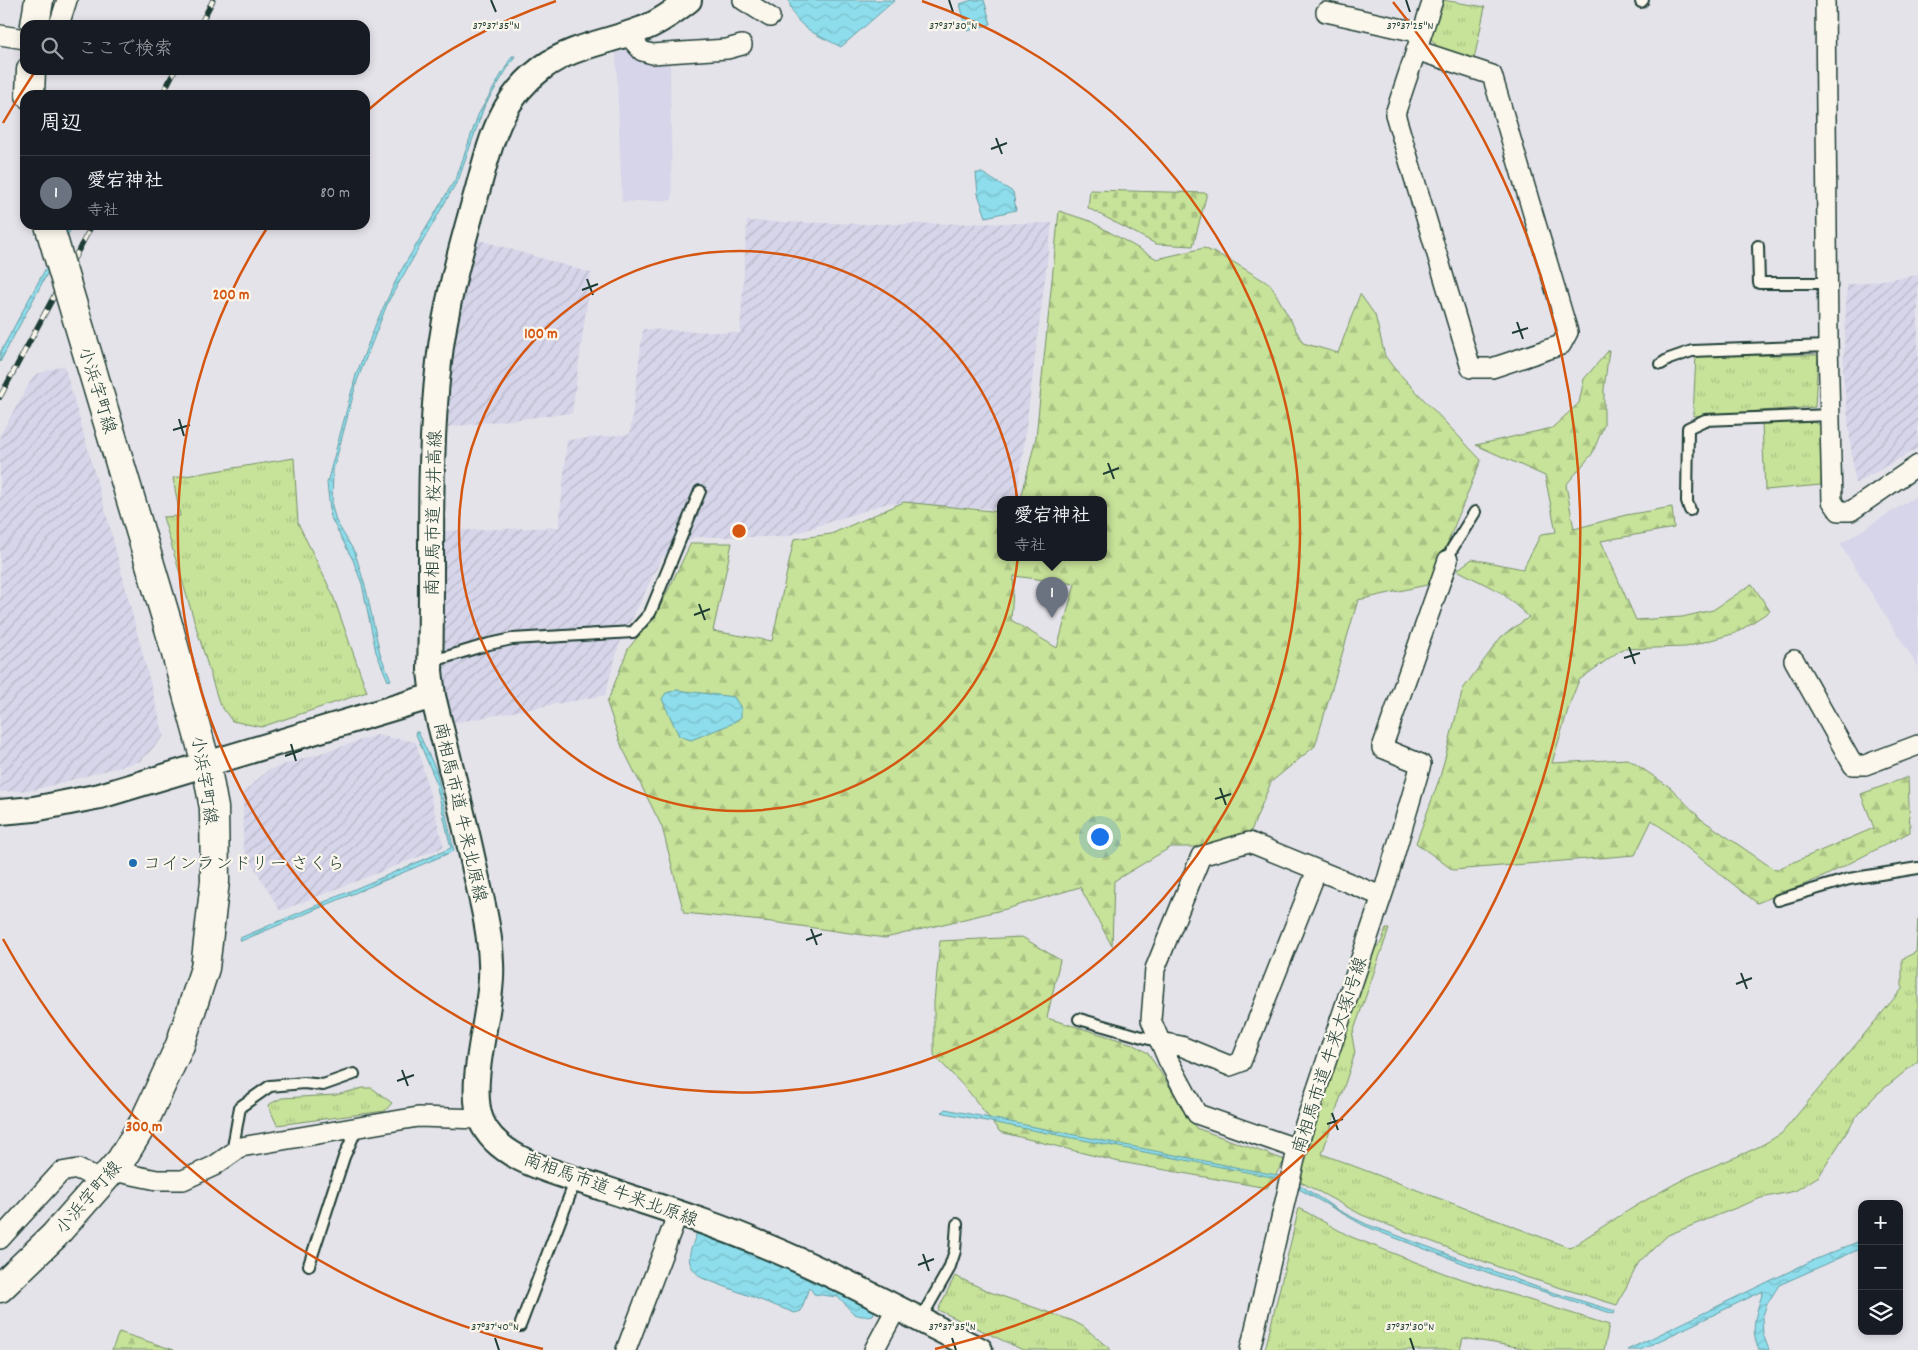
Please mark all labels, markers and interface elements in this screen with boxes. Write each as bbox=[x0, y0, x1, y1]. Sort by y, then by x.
text: 37°37'35"N bbox=[472, 18, 520, 35]
text: 37°37'30"N bbox=[929, 18, 977, 35]
text: 37°37'25"N bbox=[1386, 18, 1434, 35]
search box bbox=[20, 20, 370, 75]
icon: search bbox=[38, 34, 66, 62]
text: ここで検索 bbox=[78, 37, 173, 64]
text: 周辺 bbox=[40, 110, 82, 140]
text: 愛宕神社 bbox=[87, 169, 163, 196]
text: 1 bbox=[54, 182, 58, 205]
text: 80 m bbox=[320, 182, 350, 205]
text: 寺社 bbox=[87, 200, 119, 223]
text: 200 m bbox=[213, 285, 249, 307]
text: 100 m bbox=[524, 324, 558, 346]
street label: 小浜字町線 bbox=[70, 344, 121, 437]
street label: 南相馬市道 桜井高線 bbox=[422, 430, 449, 596]
popup bbox=[997, 496, 1107, 561]
text: 愛宕神社 bbox=[1014, 504, 1090, 531]
centre of rings bbox=[730, 522, 748, 540]
text: 寺社 bbox=[1014, 535, 1046, 558]
pin: 1 bbox=[1036, 577, 1068, 618]
street label: 南相馬市道 牛来北原線 bbox=[426, 720, 491, 905]
street label: 小浜字町線 bbox=[183, 734, 222, 827]
your location bbox=[1087, 824, 1113, 850]
place label: コインランドリー さくら bbox=[143, 853, 345, 878]
marker: コインランドリー さくら bbox=[127, 857, 139, 869]
street label: 南相馬市道 牛来大塚1号線 bbox=[1288, 954, 1375, 1158]
text: 300 m bbox=[126, 1117, 162, 1139]
street label: 南相馬市道 牛来北原線 bbox=[519, 1148, 701, 1235]
street label: 小浜字町線 bbox=[51, 1156, 129, 1241]
map controls bbox=[1858, 1200, 1903, 1335]
button: + bbox=[1858, 1200, 1903, 1245]
button: − bbox=[1858, 1245, 1903, 1290]
button: layers bbox=[1858, 1290, 1903, 1335]
text: 37°37'40"N bbox=[471, 1319, 519, 1336]
text: 37°37'35"N bbox=[928, 1319, 976, 1336]
text: 37°37'30"N bbox=[1386, 1319, 1434, 1336]

